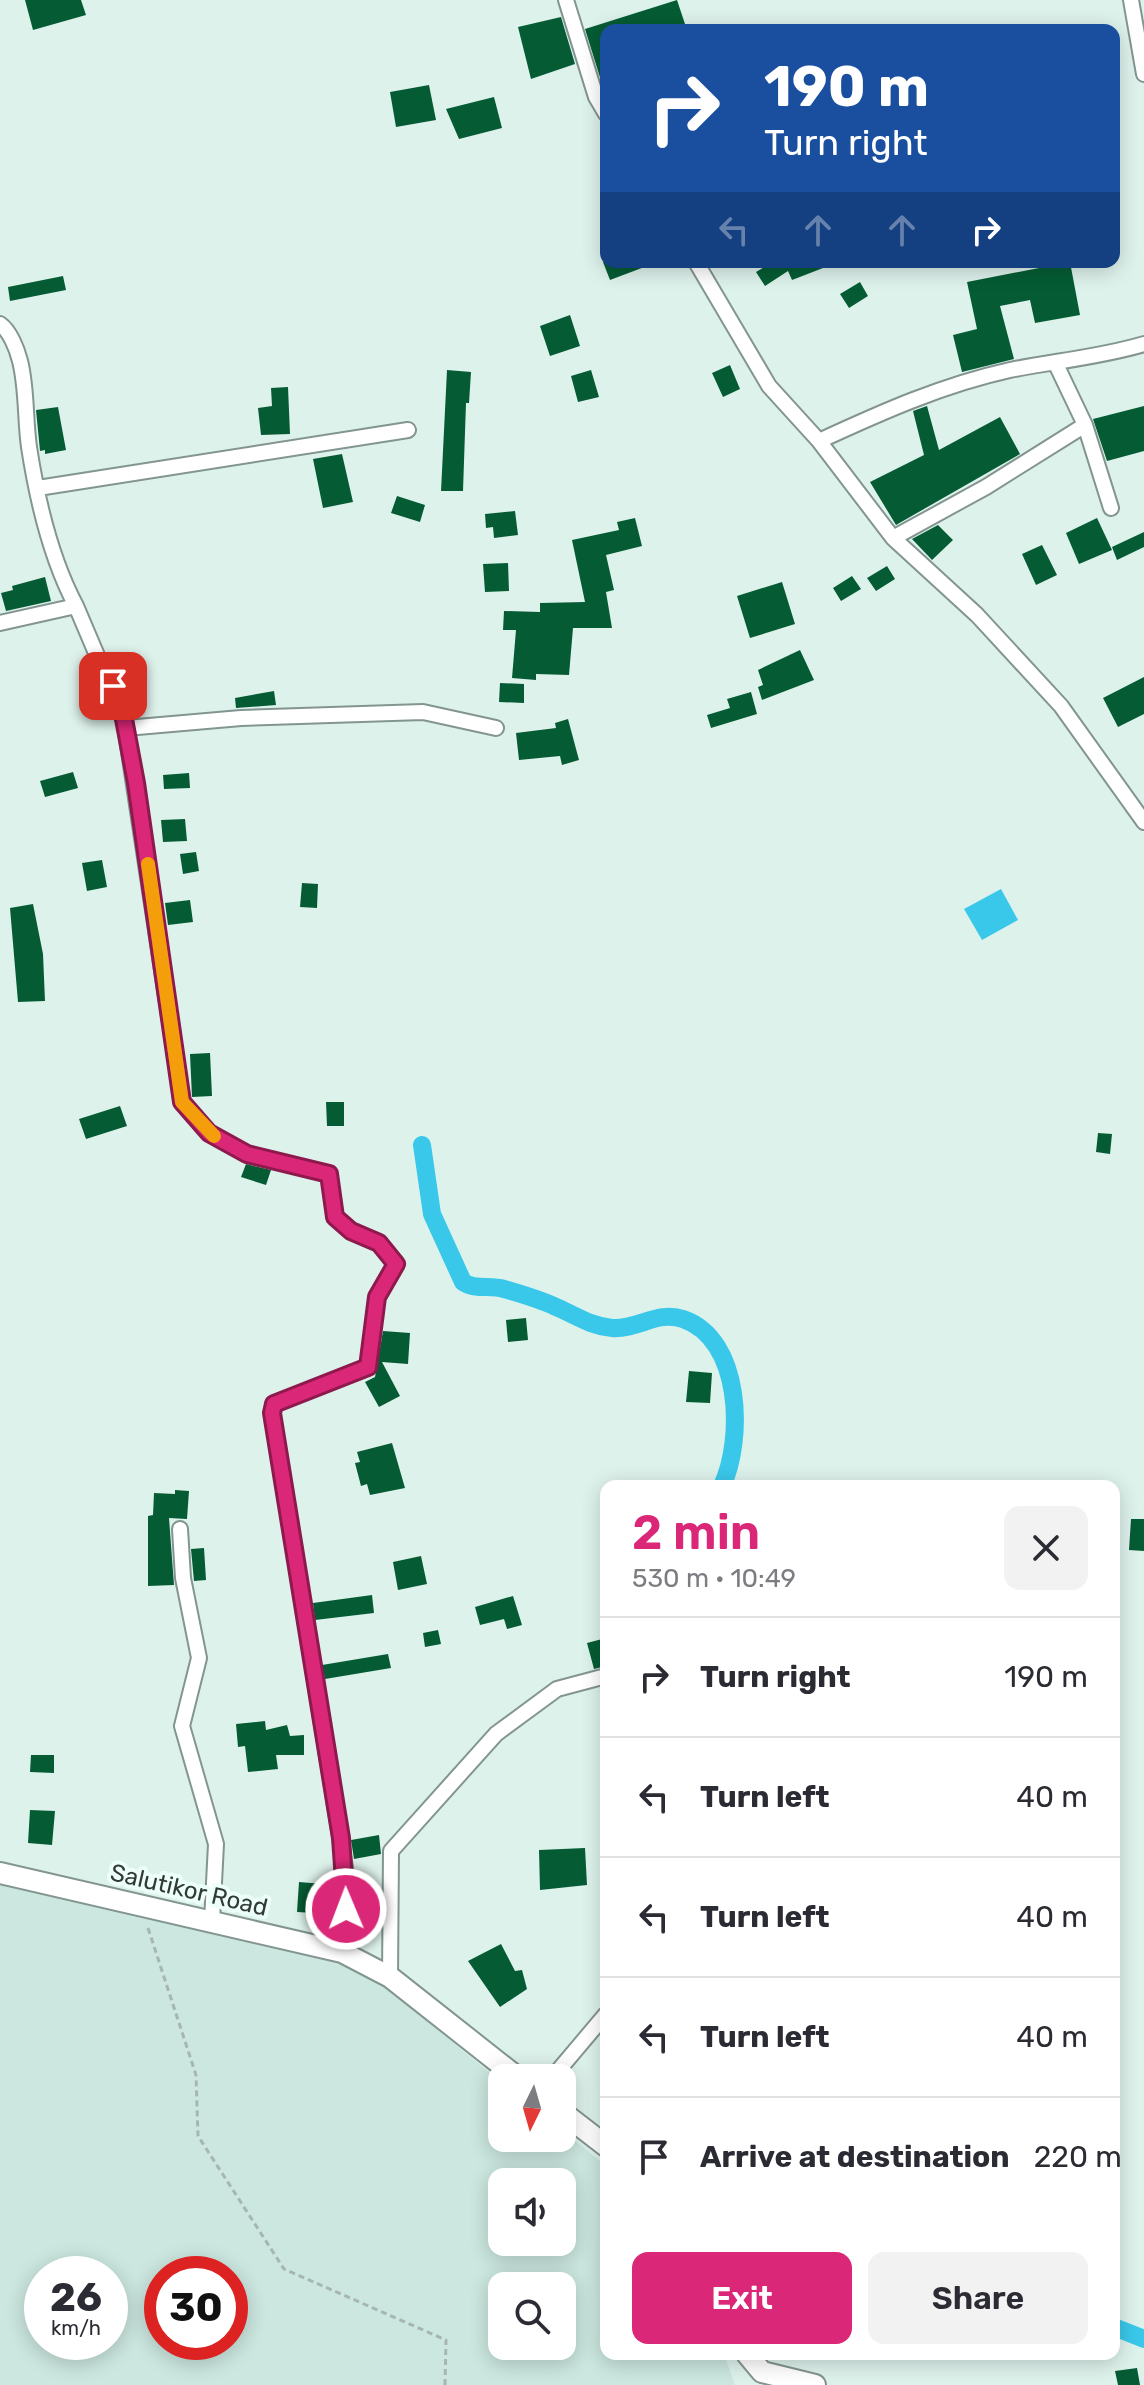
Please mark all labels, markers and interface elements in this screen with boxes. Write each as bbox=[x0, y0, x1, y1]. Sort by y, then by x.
text: 190 m bbox=[764, 54, 929, 120]
icon: right bbox=[632, 56, 736, 160]
text: Turn right bbox=[764, 121, 928, 164]
icon: left bbox=[712, 208, 756, 252]
icon: ahead bbox=[796, 208, 840, 252]
icon: ahead bbox=[880, 208, 924, 252]
icon: right bbox=[964, 208, 1008, 252]
pin bbox=[79, 652, 147, 720]
icon: arrive bbox=[91, 664, 135, 708]
text: 2 min bbox=[632, 1504, 760, 1561]
button: close bbox=[1004, 1506, 1088, 1590]
text: 530 m · 10:49 bbox=[632, 1563, 796, 1594]
icon: right bbox=[632, 1655, 676, 1699]
text: Turn right bbox=[700, 1659, 851, 1695]
text: 190 m bbox=[1004, 1659, 1088, 1695]
icon: left bbox=[632, 1775, 676, 1819]
text: Turn left bbox=[700, 1779, 830, 1815]
text: 40 m bbox=[1016, 1779, 1088, 1815]
street label: Salutikor Road bbox=[108, 1858, 270, 1922]
position arrow bbox=[304, 1867, 388, 1951]
icon: left bbox=[632, 1895, 676, 1939]
text: Turn left bbox=[700, 1899, 830, 1935]
text: 40 m bbox=[1016, 1899, 1088, 1935]
icon: left bbox=[632, 2015, 676, 2059]
text: Turn left bbox=[700, 2019, 830, 2055]
text: 40 m bbox=[1016, 2019, 1088, 2055]
north arrow bbox=[488, 2064, 576, 2152]
map controls bbox=[488, 2064, 576, 2360]
icon: arrive bbox=[632, 2135, 676, 2179]
text: Arrive at destination bbox=[700, 2139, 1010, 2175]
text: 220 m bbox=[1034, 2139, 1122, 2175]
button: sound bbox=[488, 2168, 576, 2256]
button: Exit bbox=[632, 2252, 852, 2344]
button: Share bbox=[868, 2252, 1088, 2344]
speed limit sign: 30 bbox=[144, 2256, 248, 2360]
button: search bbox=[488, 2272, 576, 2360]
text: 26 bbox=[50, 2274, 102, 2321]
text: km/h bbox=[51, 2316, 101, 2340]

